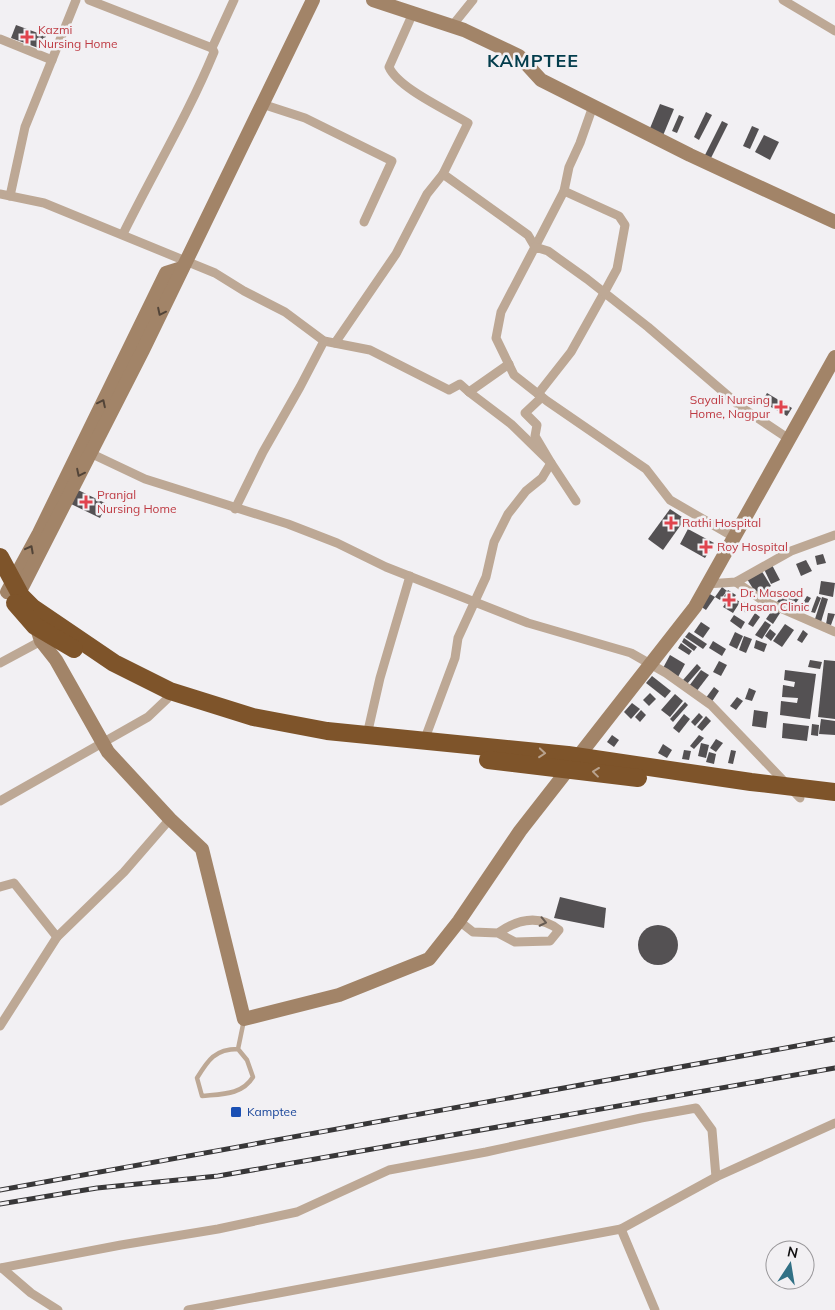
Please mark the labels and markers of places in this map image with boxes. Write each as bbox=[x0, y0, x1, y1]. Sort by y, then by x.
place label: Kazmi Nursing Home bbox=[38, 22, 118, 51]
marker: Kazmi Nursing Home bbox=[20, 30, 34, 44]
place label: Sayali Nursing Home, Nagpur bbox=[689, 392, 771, 421]
marker: Sayali Nursing Home, Nagpur bbox=[774, 400, 788, 414]
place label: Pranjal Nursing Home bbox=[97, 487, 177, 516]
marker: Pranjal Nursing Home bbox=[79, 495, 93, 509]
place label: Rathi Hospital bbox=[682, 515, 761, 530]
marker: Rathi Hospital bbox=[664, 516, 678, 530]
place label: Roy Hospital bbox=[717, 539, 788, 554]
marker: Roy Hospital bbox=[699, 540, 713, 554]
place label: Dr. Masood Hasan Clinic bbox=[740, 585, 810, 614]
marker: Dr. Masood Hasan Clinic bbox=[722, 593, 736, 607]
place label: Kamptee bbox=[247, 1104, 297, 1119]
marker: Kamptee bbox=[229, 1105, 243, 1119]

